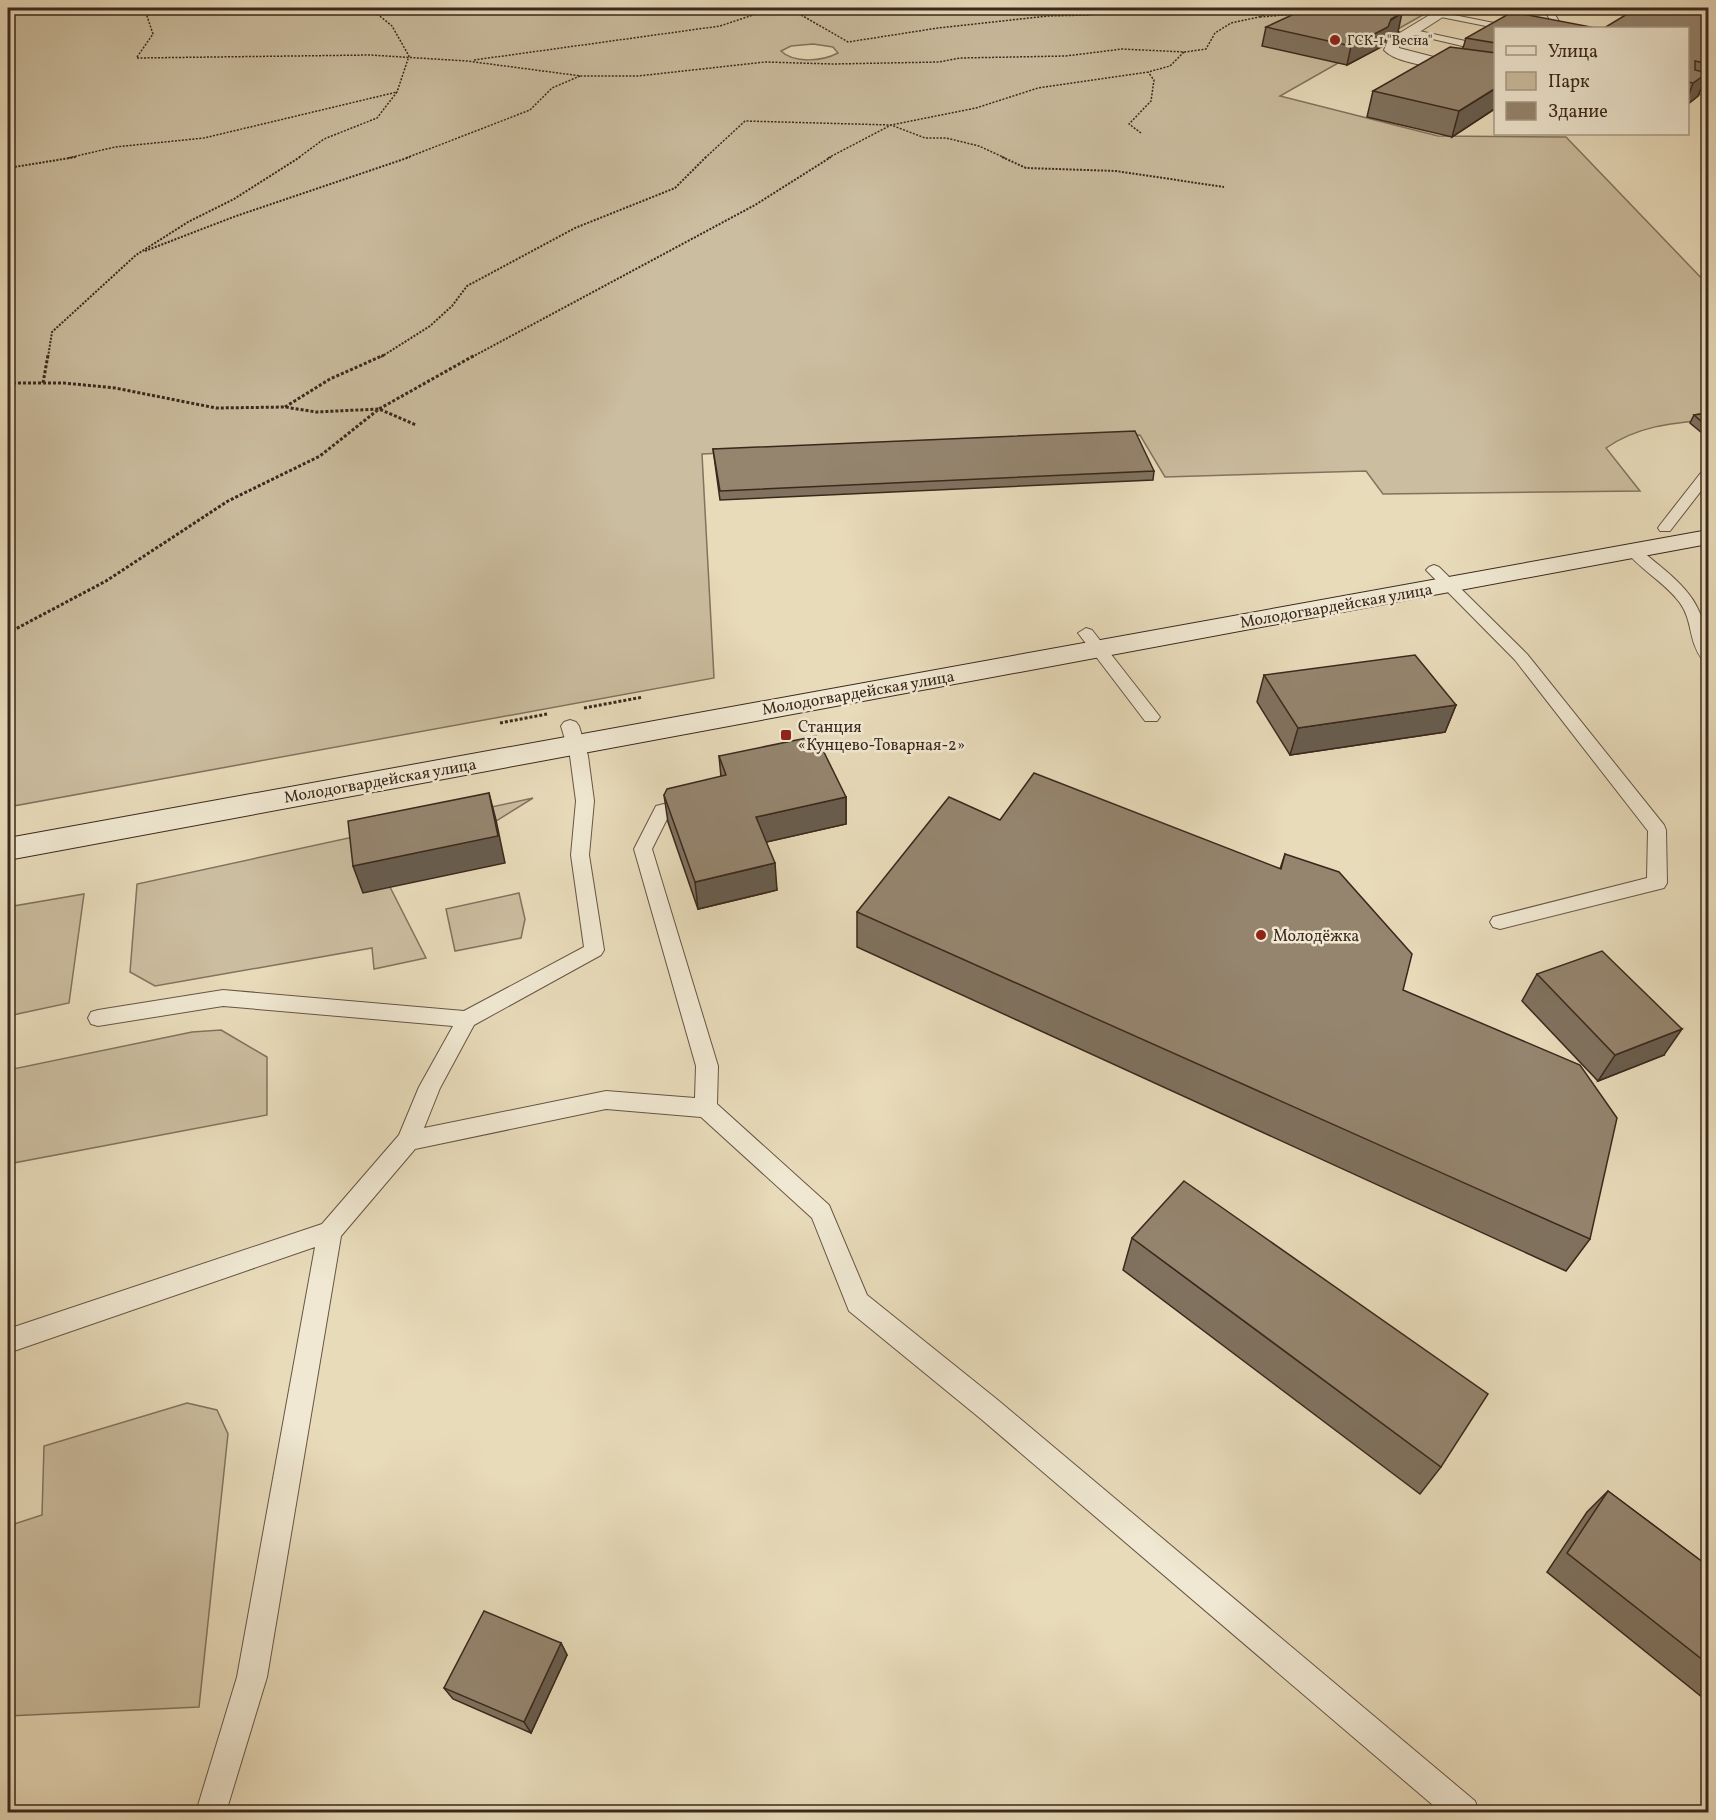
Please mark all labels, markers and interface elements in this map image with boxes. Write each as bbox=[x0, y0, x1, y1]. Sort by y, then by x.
legend bbox=[1494, 27, 1689, 135]
place label: ГСК-1 "Весна" bbox=[1347, 32, 1433, 51]
marker: ГСК-1 "Весна" bbox=[1328, 33, 1342, 47]
text: Улица bbox=[1548, 40, 1598, 65]
text: Парк bbox=[1548, 70, 1590, 95]
text: Здание bbox=[1548, 100, 1608, 125]
street label: Молодогвардейская улица bbox=[1238, 579, 1434, 635]
street label: Молодогвардейская улица bbox=[760, 666, 956, 722]
place label: Станция «Кунцево-Товарная-2» bbox=[798, 717, 965, 757]
marker: Станция «Кунцево-Товарная-2» bbox=[779, 728, 793, 742]
street label: Молодогвардейская улица bbox=[282, 754, 478, 810]
place label: Молодёжка bbox=[1273, 926, 1359, 948]
marker: Молодёжка bbox=[1254, 928, 1268, 942]

